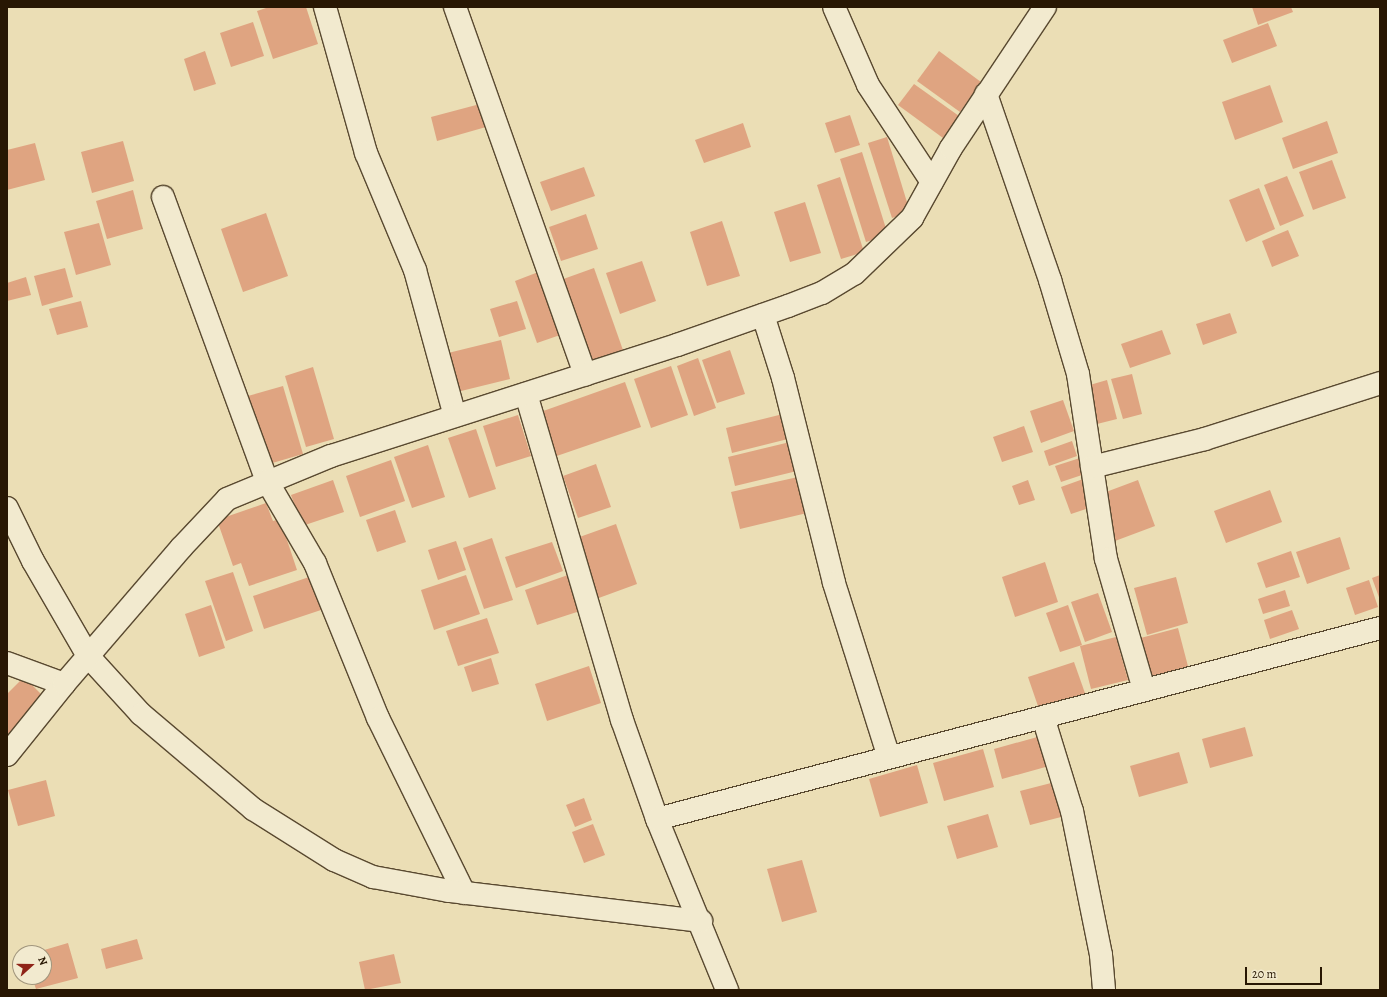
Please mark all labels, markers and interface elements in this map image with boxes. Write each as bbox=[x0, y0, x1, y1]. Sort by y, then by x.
north arrow bbox=[12, 945, 52, 985]
text: N bbox=[34, 954, 51, 967]
scale bar bbox=[1247, 959, 1324, 985]
text: 20 m bbox=[1252, 966, 1276, 982]

